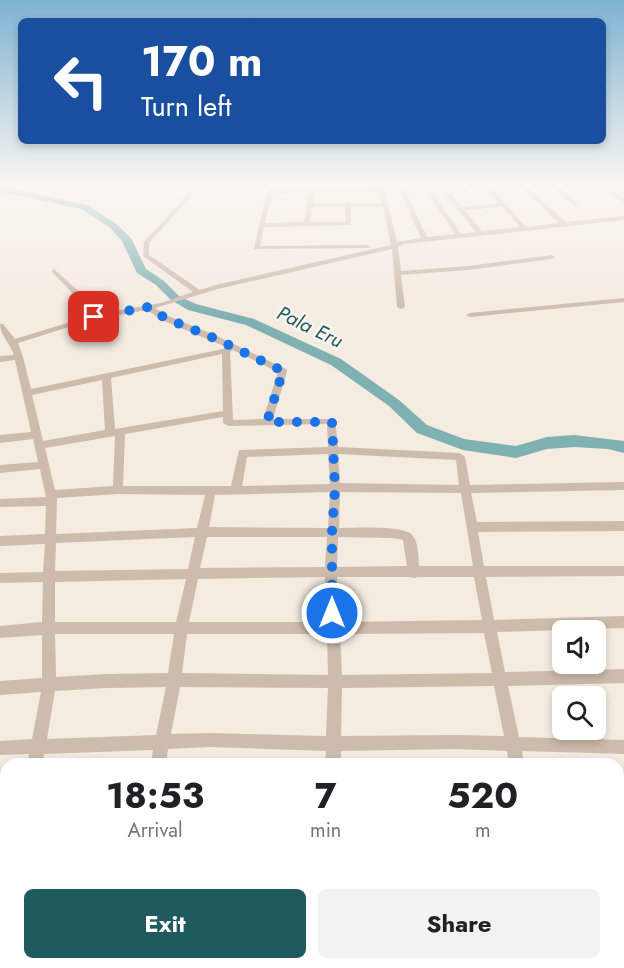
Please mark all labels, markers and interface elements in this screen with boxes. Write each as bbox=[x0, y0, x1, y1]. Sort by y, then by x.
text: 170 m bbox=[141, 31, 263, 92]
icon: left bbox=[42, 42, 120, 120]
text: Turn left bbox=[141, 87, 231, 126]
pin bbox=[68, 291, 119, 342]
water label: Pala Eru bbox=[272, 299, 348, 355]
icon: arrive bbox=[77, 300, 110, 333]
position arrow bbox=[300, 581, 364, 645]
map controls bbox=[552, 620, 606, 740]
button: sound bbox=[552, 620, 606, 674]
button: search bbox=[552, 686, 606, 740]
text: 18:53 bbox=[106, 769, 204, 821]
text: 7 bbox=[315, 769, 337, 821]
text: 520 bbox=[447, 769, 518, 821]
text: Arrival bbox=[127, 816, 183, 845]
text: min bbox=[310, 816, 341, 845]
text: m bbox=[475, 816, 490, 845]
button: Exit bbox=[24, 889, 306, 958]
button: Share bbox=[318, 889, 600, 958]

